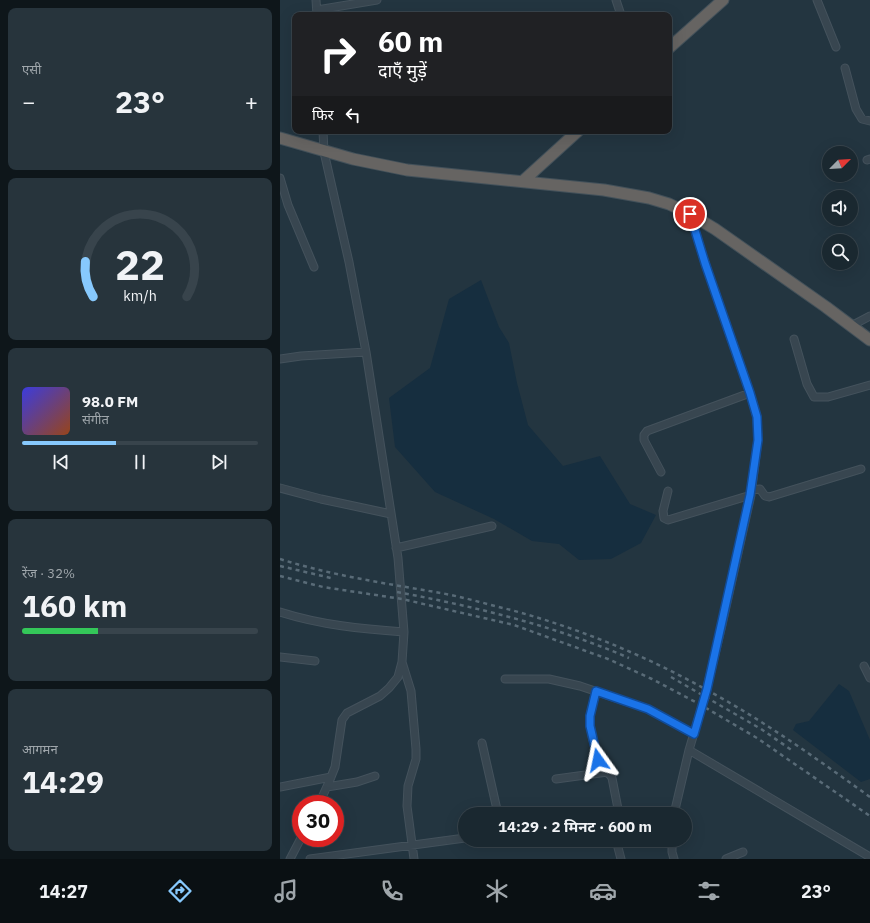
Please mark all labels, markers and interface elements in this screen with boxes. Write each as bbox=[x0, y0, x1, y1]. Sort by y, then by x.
text: 60 m bbox=[378, 23, 443, 60]
icon: right bbox=[312, 28, 364, 80]
text: दाएँ मुड़ें bbox=[378, 59, 427, 82]
text: एसी bbox=[22, 61, 41, 78]
text: 23° bbox=[115, 82, 165, 121]
text: − bbox=[22, 87, 35, 116]
text: + bbox=[245, 87, 258, 116]
icon: left bbox=[342, 104, 364, 126]
text: फिर bbox=[312, 105, 334, 124]
north arrow bbox=[822, 146, 858, 182]
map controls bbox=[822, 146, 858, 270]
button: sound bbox=[822, 190, 858, 226]
pin bbox=[673, 197, 707, 231]
icon: arrive bbox=[679, 203, 701, 225]
button: search bbox=[822, 234, 858, 270]
text: 22 bbox=[115, 237, 165, 291]
text: km/h bbox=[123, 286, 157, 305]
text: 98.0 FM bbox=[82, 392, 138, 411]
text: संगीत bbox=[82, 411, 109, 428]
icon: previous bbox=[50, 451, 72, 473]
icon: pause bbox=[129, 451, 151, 473]
icon: next bbox=[208, 451, 230, 473]
text: रेंज · 32% bbox=[22, 565, 75, 582]
text: 160 km bbox=[22, 586, 127, 625]
position arrow bbox=[577, 739, 619, 781]
text: आगमन bbox=[22, 741, 58, 758]
text: 14:29 bbox=[22, 762, 104, 801]
speed limit sign: 30 bbox=[292, 795, 344, 847]
text: 14:29 · 2 मिनट · 600 m bbox=[498, 817, 652, 836]
icon: directions bbox=[166, 877, 194, 905]
icon: music bbox=[272, 877, 300, 905]
icon: phone bbox=[378, 877, 406, 905]
icon: climate bbox=[483, 877, 511, 905]
icon: car bbox=[589, 877, 617, 905]
icon: filters bbox=[695, 877, 723, 905]
text: 14:27 bbox=[39, 880, 88, 903]
text: 23° bbox=[801, 880, 831, 903]

